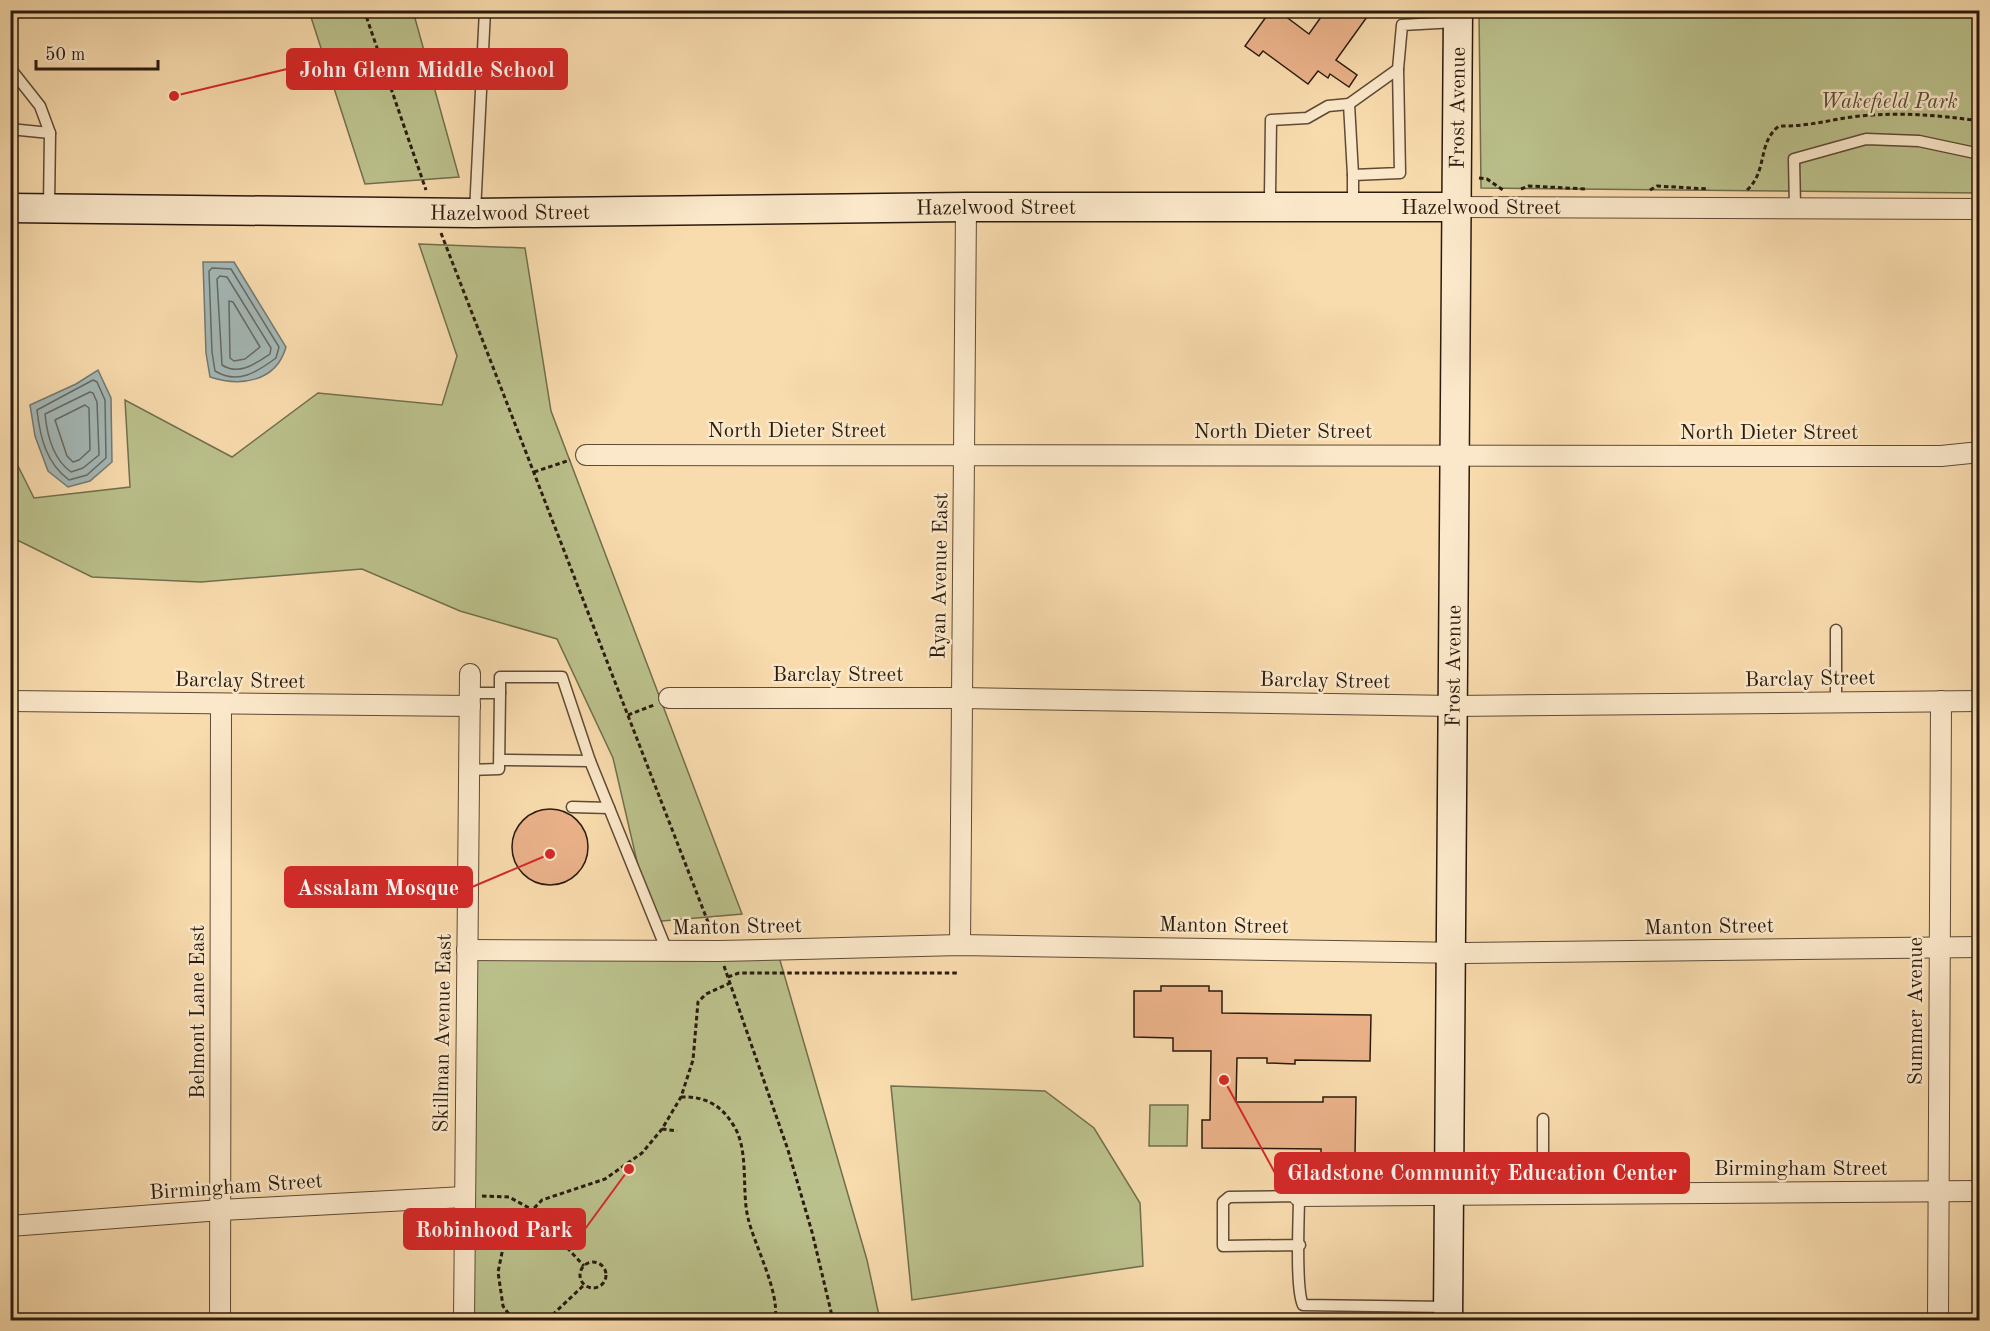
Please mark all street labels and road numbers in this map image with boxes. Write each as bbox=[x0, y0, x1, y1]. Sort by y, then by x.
street label: Frost Avenue bbox=[1448, 47, 1470, 169]
street label: Hazelwood Street bbox=[916, 198, 1076, 220]
street label: Hazelwood Street bbox=[1401, 198, 1561, 219]
street label: Hazelwood Street bbox=[430, 203, 590, 225]
street label: North Dieter Street bbox=[708, 421, 886, 442]
street label: North Dieter Street bbox=[1194, 422, 1372, 443]
street label: North Dieter Street bbox=[1680, 423, 1858, 444]
street label: Ryan Avenue East bbox=[929, 492, 952, 660]
street label: Frost Avenue bbox=[1444, 605, 1465, 727]
street label: Barclay Street bbox=[773, 665, 904, 686]
street label: Barclay Street bbox=[1744, 668, 1876, 691]
street label: Barclay Street bbox=[174, 670, 306, 693]
street label: Barclay Street bbox=[1259, 670, 1391, 693]
street label: Manton Street bbox=[1159, 915, 1289, 938]
street label: Manton Street bbox=[672, 916, 802, 939]
street label: Manton Street bbox=[1644, 916, 1774, 939]
street label: Belmont Lane East bbox=[188, 925, 209, 1099]
street label: Skillman Avenue East bbox=[431, 933, 456, 1133]
street label: Summer Avenue bbox=[1906, 937, 1927, 1085]
street label: Birmingham Street bbox=[1714, 1159, 1888, 1180]
street label: Birmingham Street bbox=[149, 1171, 324, 1204]

